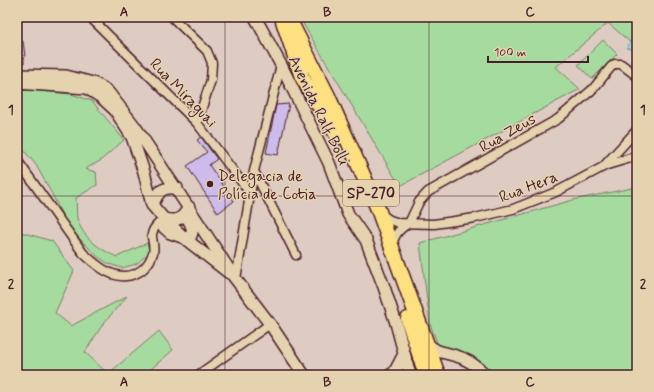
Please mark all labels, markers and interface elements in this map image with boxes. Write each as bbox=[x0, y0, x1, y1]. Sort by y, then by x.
text: A bbox=[120, 4, 128, 21]
text: B bbox=[323, 4, 332, 21]
text: C bbox=[525, 4, 535, 21]
scale bar bbox=[488, 38, 588, 64]
text: 100 m bbox=[494, 45, 526, 61]
street label: Avenida Ralf Bolli bbox=[283, 52, 354, 169]
street label: Rua Miraguai bbox=[144, 54, 222, 133]
text: 1 bbox=[8, 102, 14, 119]
text: 1 bbox=[640, 102, 646, 119]
street label: Rua Zeus bbox=[476, 109, 540, 158]
place label: Delegacia de Polícia de Cotia bbox=[218, 166, 316, 205]
street label: Rua Hera bbox=[496, 167, 561, 208]
marker: Delegacia de Polícia de Cotia bbox=[205, 179, 215, 189]
road number: SP-270 bbox=[343, 180, 399, 206]
text: 2 bbox=[8, 276, 15, 293]
text: 2 bbox=[640, 276, 647, 293]
text: A bbox=[120, 374, 128, 391]
text: B bbox=[323, 374, 332, 391]
text: C bbox=[525, 374, 535, 391]

